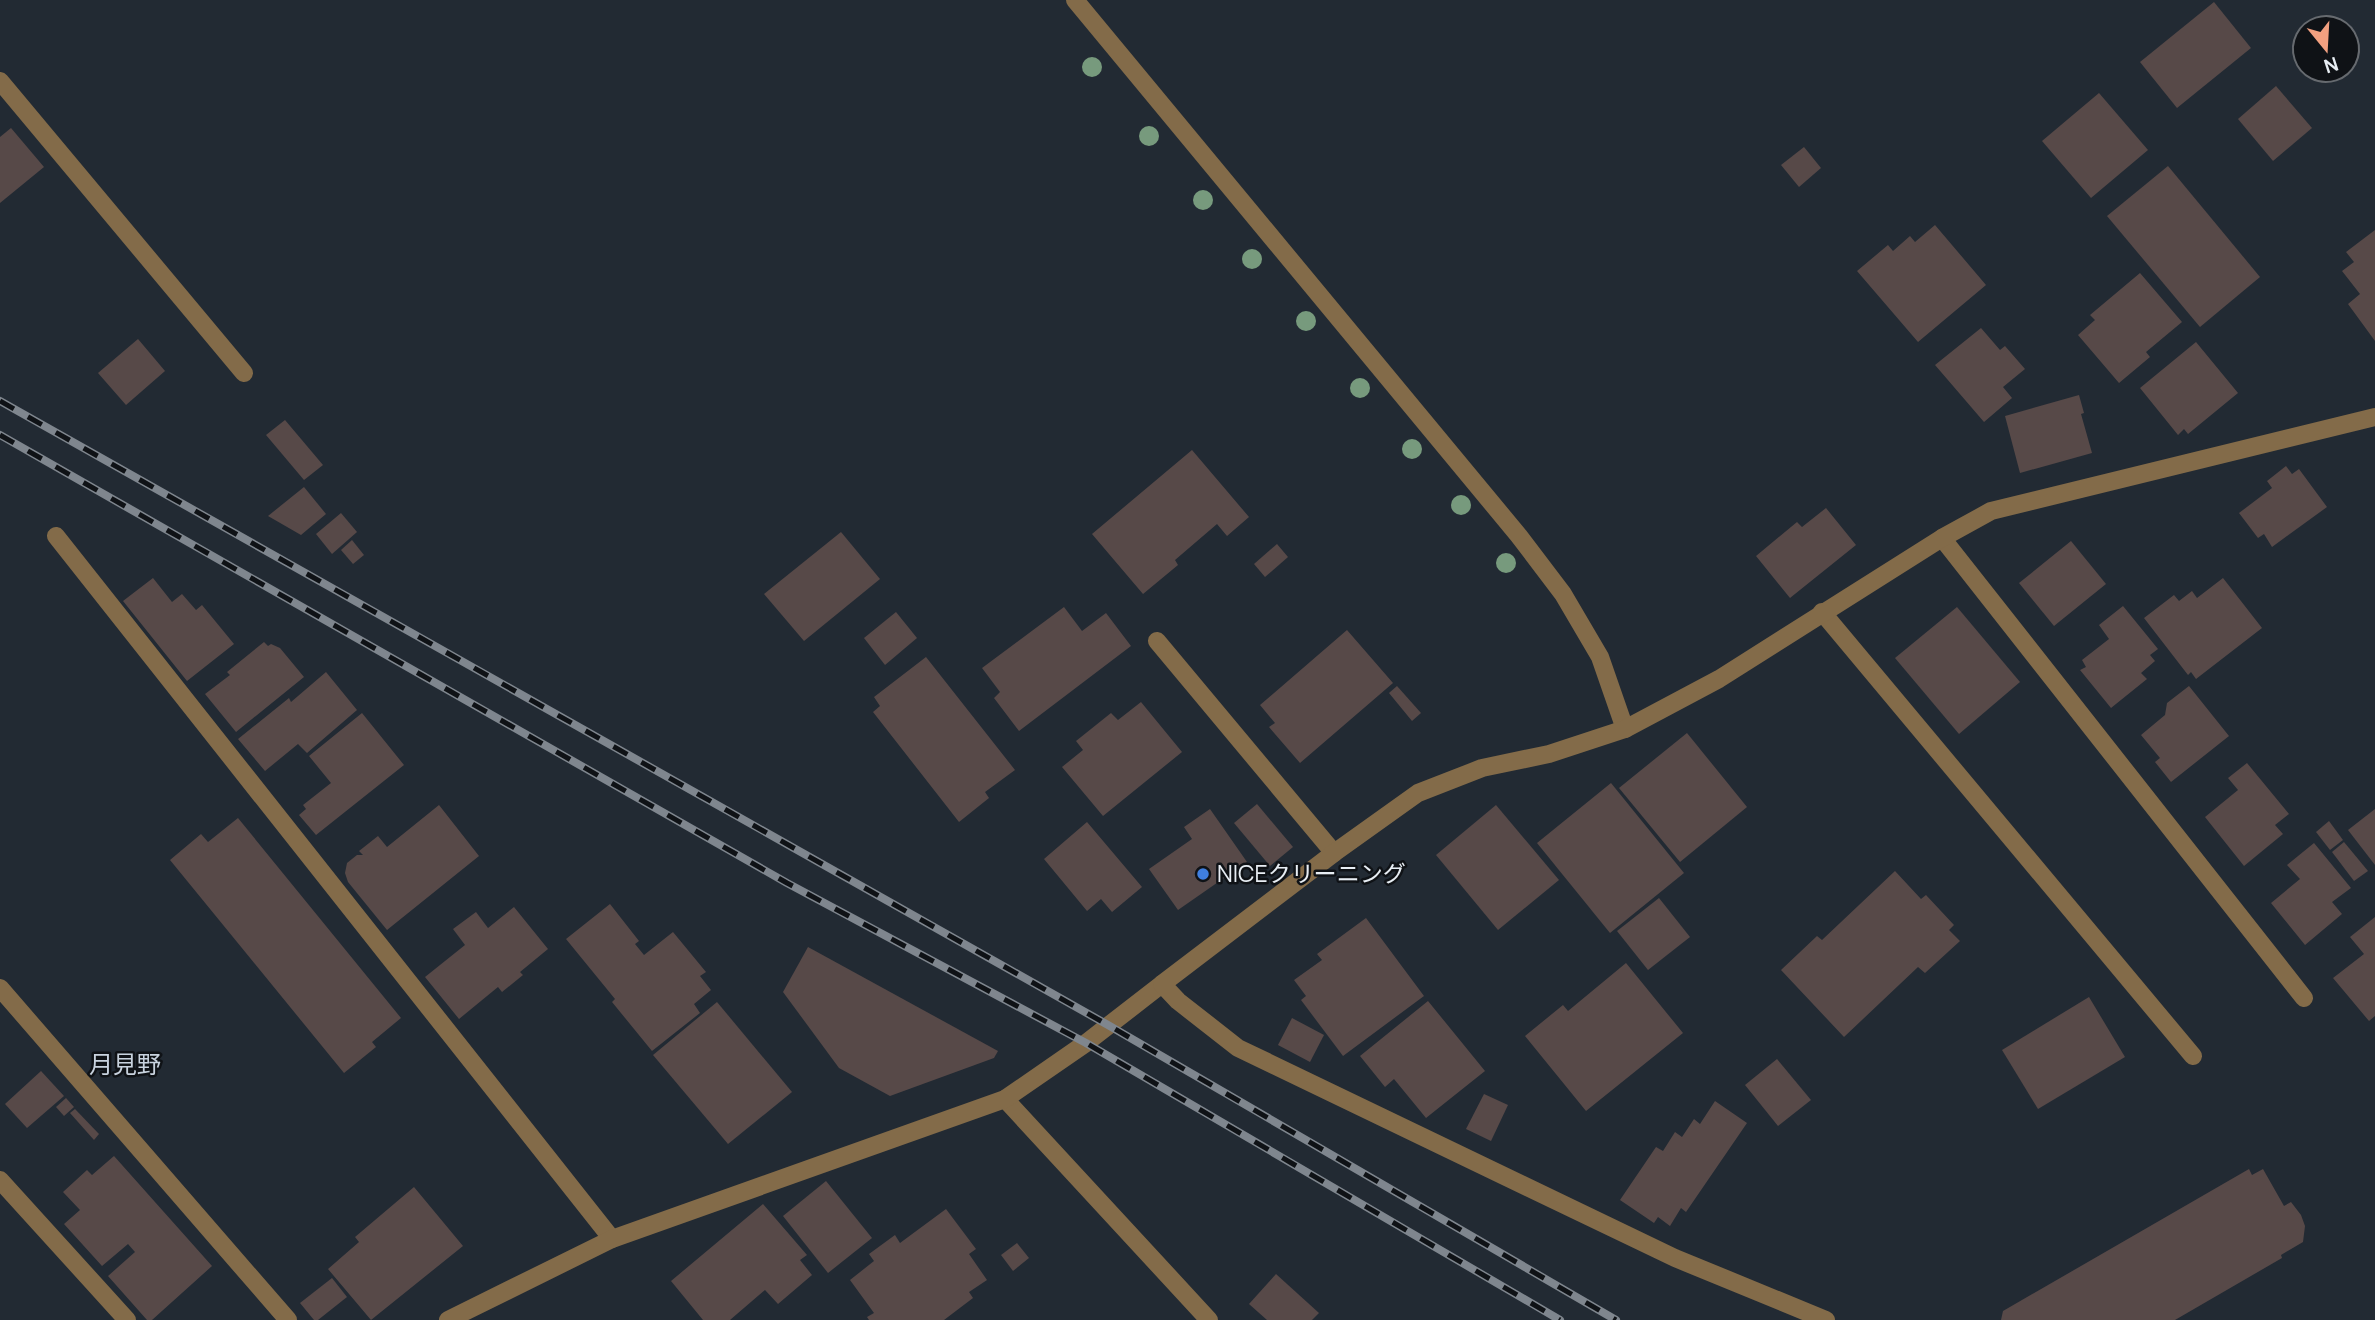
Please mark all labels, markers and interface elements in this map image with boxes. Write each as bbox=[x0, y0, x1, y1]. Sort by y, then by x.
north arrow bbox=[2291, 14, 2361, 84]
text: N bbox=[2321, 51, 2342, 80]
place label: NICEクリーニング bbox=[1217, 857, 1406, 889]
marker: NICEクリーニング bbox=[1195, 866, 1211, 882]
district label: 月見野 bbox=[89, 1047, 161, 1080]

